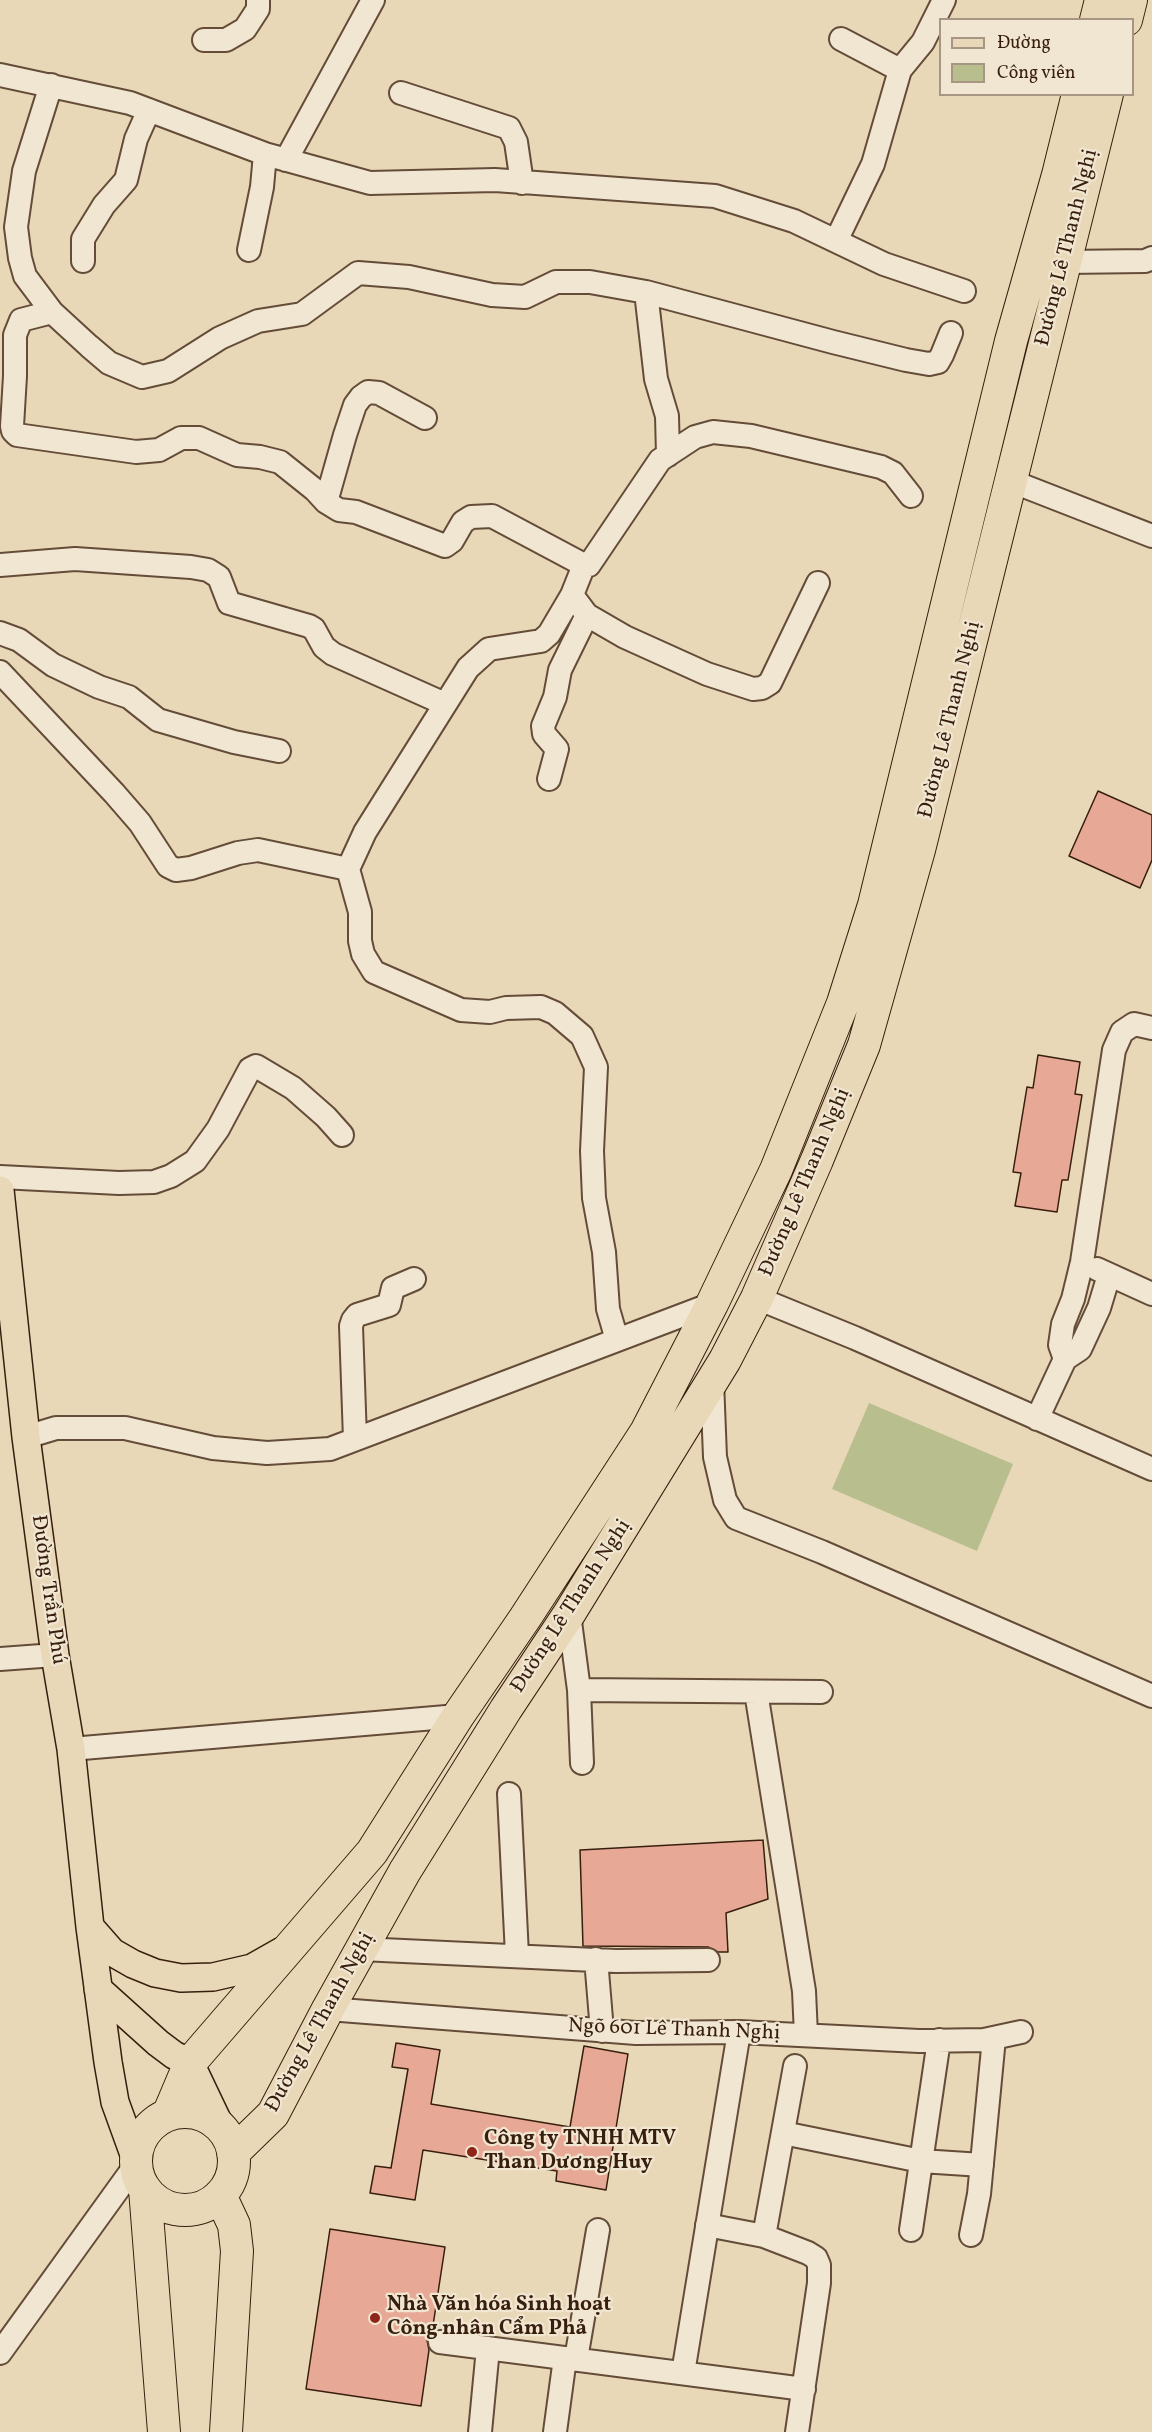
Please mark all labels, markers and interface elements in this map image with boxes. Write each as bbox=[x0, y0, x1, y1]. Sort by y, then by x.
legend bbox=[939, 18, 1134, 96]
text: Đường bbox=[997, 31, 1051, 56]
text: Công viên bbox=[997, 61, 1076, 86]
street label: Đường Lê Thanh Nghị bbox=[1031, 147, 1105, 349]
street label: Đường Lê Thanh Nghị bbox=[914, 619, 988, 821]
street label: Đường Lê Thanh Nghị bbox=[755, 1085, 857, 1281]
street label: Đường Trần Phú bbox=[24, 1514, 70, 1666]
street label: Đường Lê Thanh Nghị bbox=[506, 1515, 638, 1699]
street label: Đường Lê Thanh Nghị bbox=[261, 1929, 381, 2117]
street label: Ngõ 601 Lê Thanh Nghị bbox=[567, 2015, 781, 2047]
place label: Công ty TNHH MTV Than Dương Huy bbox=[484, 2127, 676, 2177]
marker: Công ty TNHH MTV Than Dương Huy bbox=[465, 2145, 479, 2159]
place label: Nhà Văn hóa Sinh hoạt Công nhân Cẩm Phả bbox=[387, 2293, 611, 2343]
marker: Nhà Văn hóa Sinh hoạt Công nhân Cẩm Phả bbox=[368, 2311, 382, 2325]

